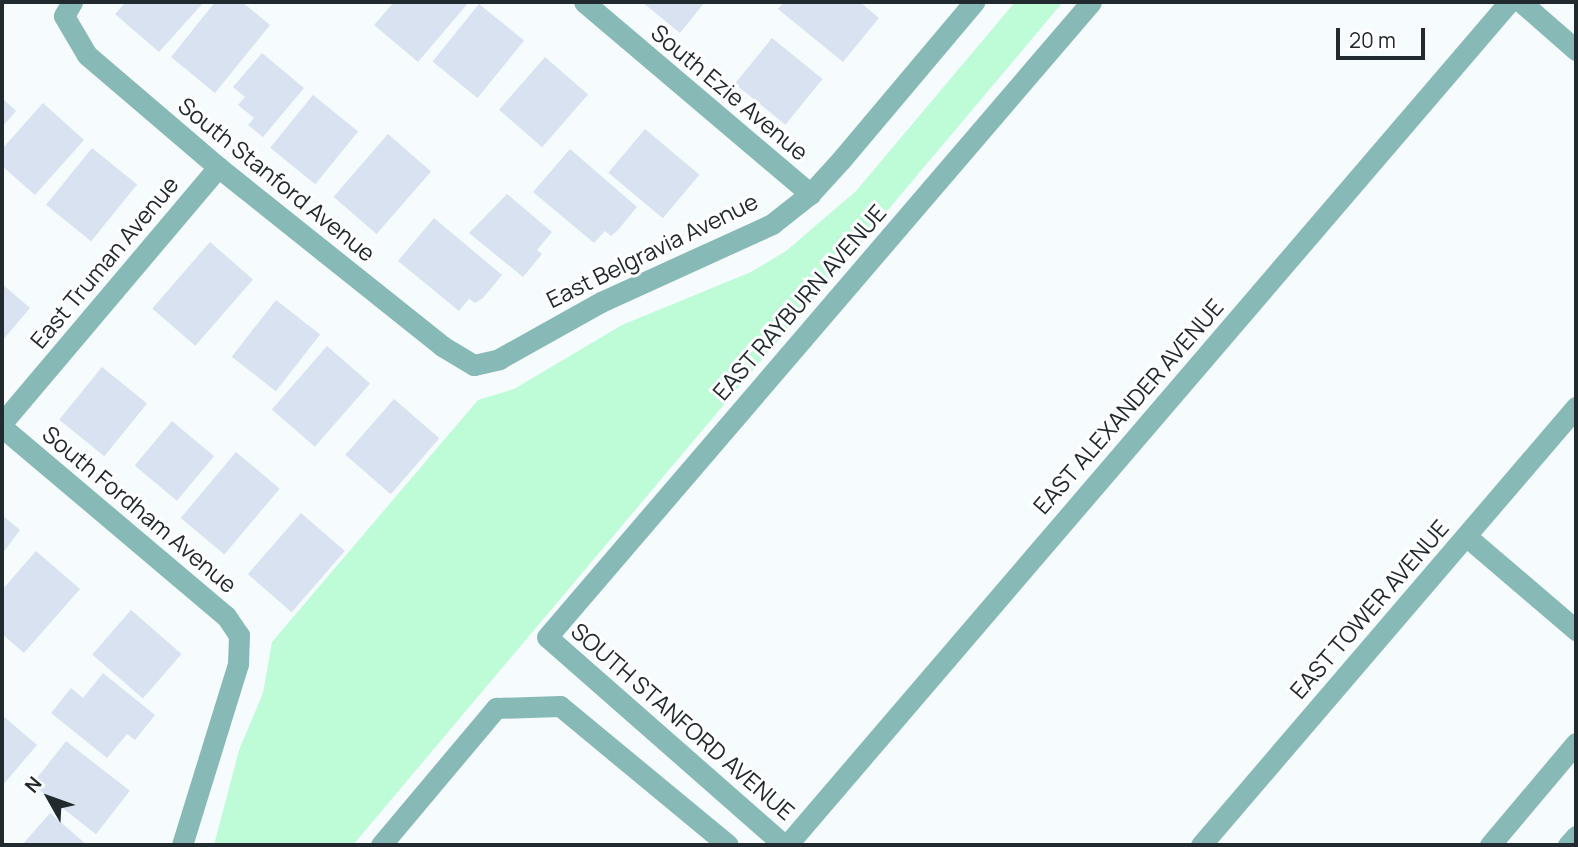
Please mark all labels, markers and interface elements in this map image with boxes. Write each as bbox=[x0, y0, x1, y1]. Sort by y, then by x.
scale bar bbox=[1340, 14, 1429, 58]
street label: South Ezie Avenue bbox=[646, 18, 814, 166]
text: 20 m bbox=[1349, 26, 1396, 54]
street label: South Stanford Avenue bbox=[173, 91, 381, 267]
street label: East Truman Avenue bbox=[24, 171, 184, 353]
street label: East Belgravia Avenue bbox=[542, 187, 762, 313]
street label: EAST RAYBURN AVENUE bbox=[706, 199, 892, 405]
street label: EAST ALEXANDER AVENUE bbox=[1027, 293, 1229, 519]
street label: South Fordham Avenue bbox=[37, 420, 243, 598]
street label: EAST TOWER AVENUE bbox=[1284, 514, 1454, 704]
street label: SOUTH STANFORD AVENUE bbox=[566, 617, 800, 825]
north arrow bbox=[14, 763, 84, 833]
text: N bbox=[19, 771, 47, 798]

